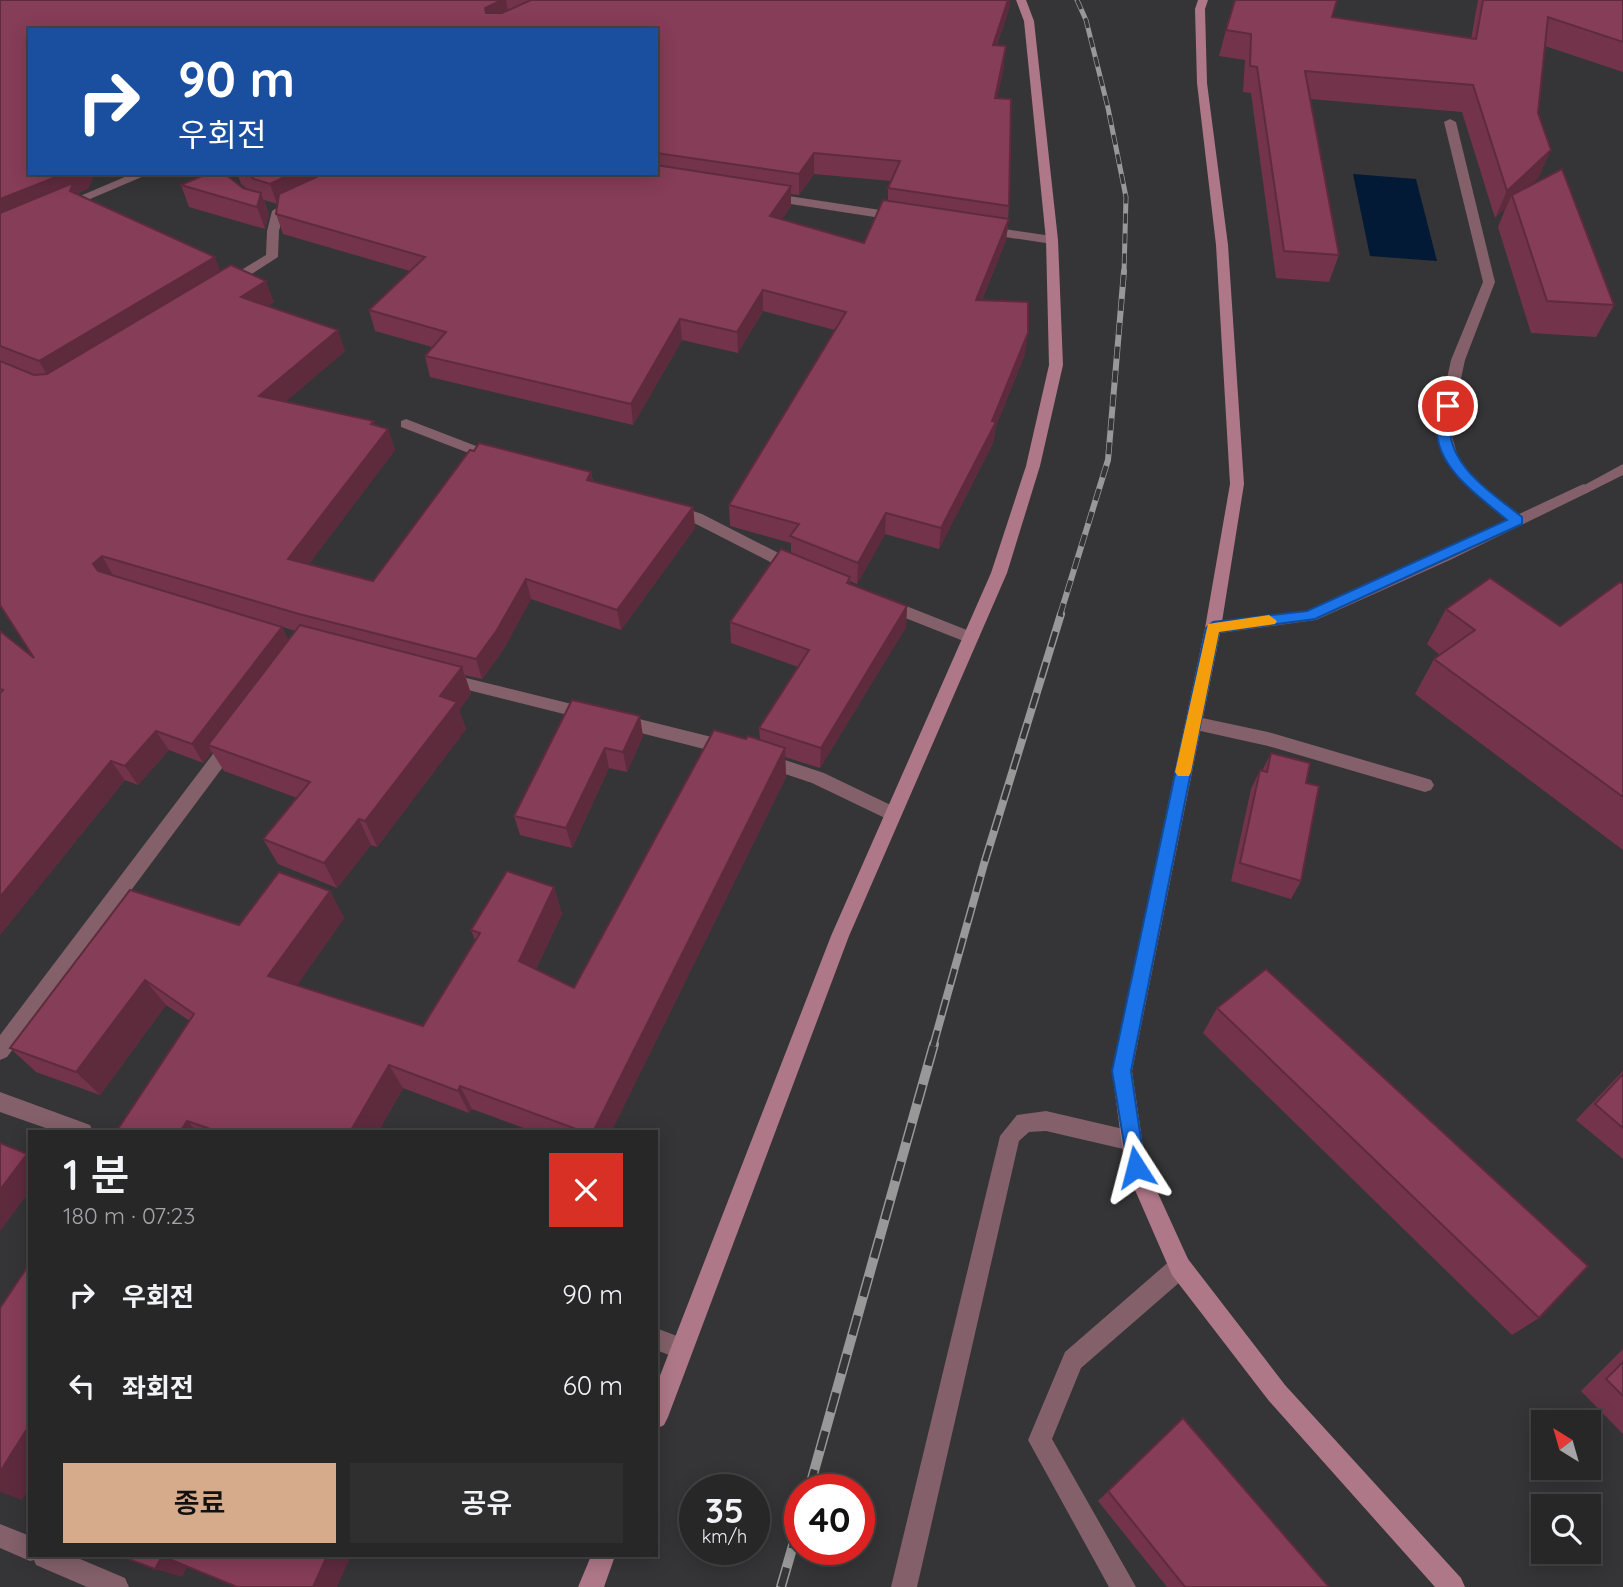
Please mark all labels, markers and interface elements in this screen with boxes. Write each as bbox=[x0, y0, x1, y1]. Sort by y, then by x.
text: 90 m bbox=[178, 48, 295, 109]
icon: right bbox=[63, 56, 154, 147]
text: 우회전 bbox=[178, 114, 266, 154]
pin bbox=[1418, 376, 1478, 436]
icon: arrive bbox=[1429, 387, 1467, 425]
position arrow bbox=[1099, 1130, 1173, 1204]
text: 1 분 bbox=[63, 1148, 129, 1201]
button: close bbox=[549, 1153, 623, 1227]
text: 180 m · 07:23 bbox=[63, 1201, 195, 1230]
icon: right bbox=[63, 1276, 101, 1314]
text: 90 m bbox=[562, 1278, 623, 1311]
text: 우회전 bbox=[122, 1280, 194, 1313]
icon: left bbox=[63, 1367, 101, 1405]
text: 60 m bbox=[563, 1369, 623, 1402]
text: 좌회전 bbox=[122, 1371, 194, 1404]
north arrow bbox=[1531, 1410, 1601, 1480]
map controls bbox=[1531, 1410, 1601, 1564]
button: 종료 bbox=[63, 1463, 336, 1543]
button: 공유 bbox=[350, 1463, 623, 1543]
speed limit sign: 40 bbox=[784, 1474, 875, 1565]
text: 35 bbox=[705, 1488, 744, 1532]
button: search bbox=[1531, 1494, 1601, 1564]
text: km/h bbox=[702, 1525, 747, 1548]

